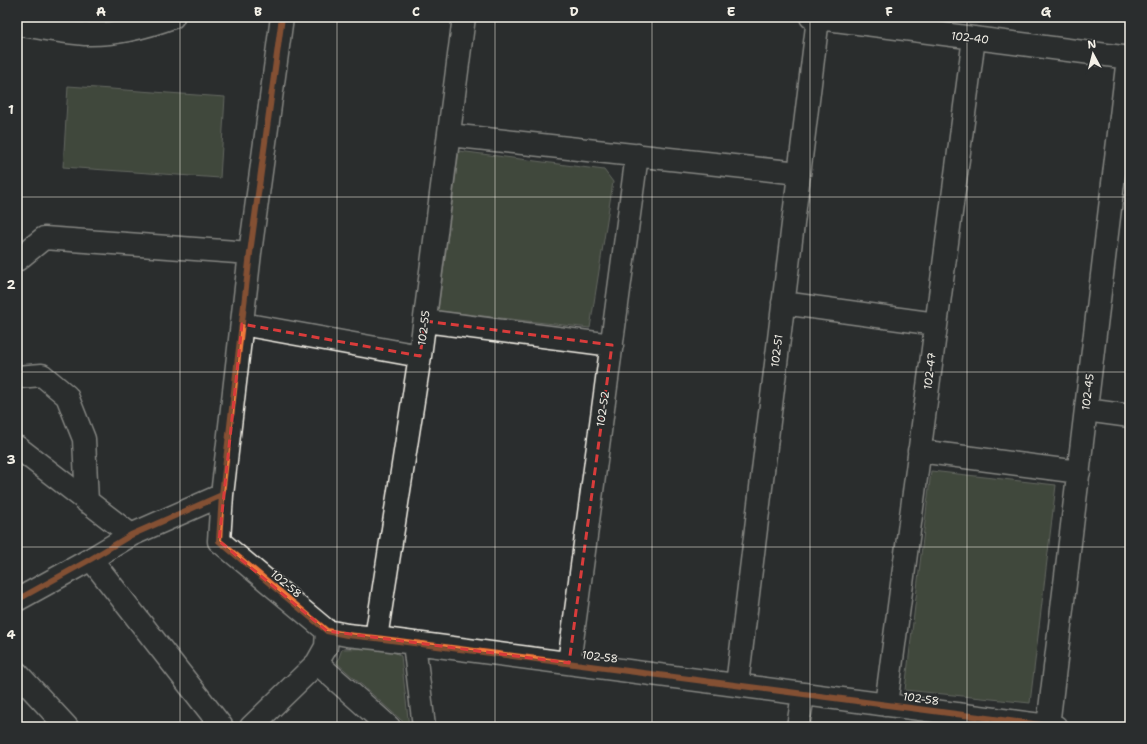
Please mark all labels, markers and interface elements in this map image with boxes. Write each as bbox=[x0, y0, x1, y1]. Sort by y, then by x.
text: A bbox=[96, 3, 106, 20]
text: B bbox=[254, 3, 262, 20]
text: C bbox=[412, 3, 420, 20]
text: D bbox=[569, 3, 579, 20]
text: E bbox=[727, 3, 736, 20]
text: F bbox=[885, 3, 893, 20]
text: G bbox=[1041, 3, 1052, 20]
street label: 102-40 bbox=[950, 28, 990, 48]
north arrow bbox=[1073, 34, 1113, 74]
text: N bbox=[1087, 37, 1097, 53]
text: 1 bbox=[8, 101, 14, 118]
text: 2 bbox=[6, 276, 16, 293]
street label: 102-55 bbox=[414, 309, 434, 346]
street label: 102-51 bbox=[768, 334, 786, 368]
street label: 102-47 bbox=[920, 351, 940, 390]
street label: 102-45 bbox=[1078, 373, 1098, 411]
street label: 102-52 bbox=[593, 390, 613, 428]
text: 3 bbox=[6, 451, 16, 468]
street label: 102-58 bbox=[267, 567, 305, 601]
text: 4 bbox=[6, 626, 16, 643]
street label: 102-58 bbox=[581, 647, 619, 667]
street label: 102-58 bbox=[902, 689, 940, 709]

